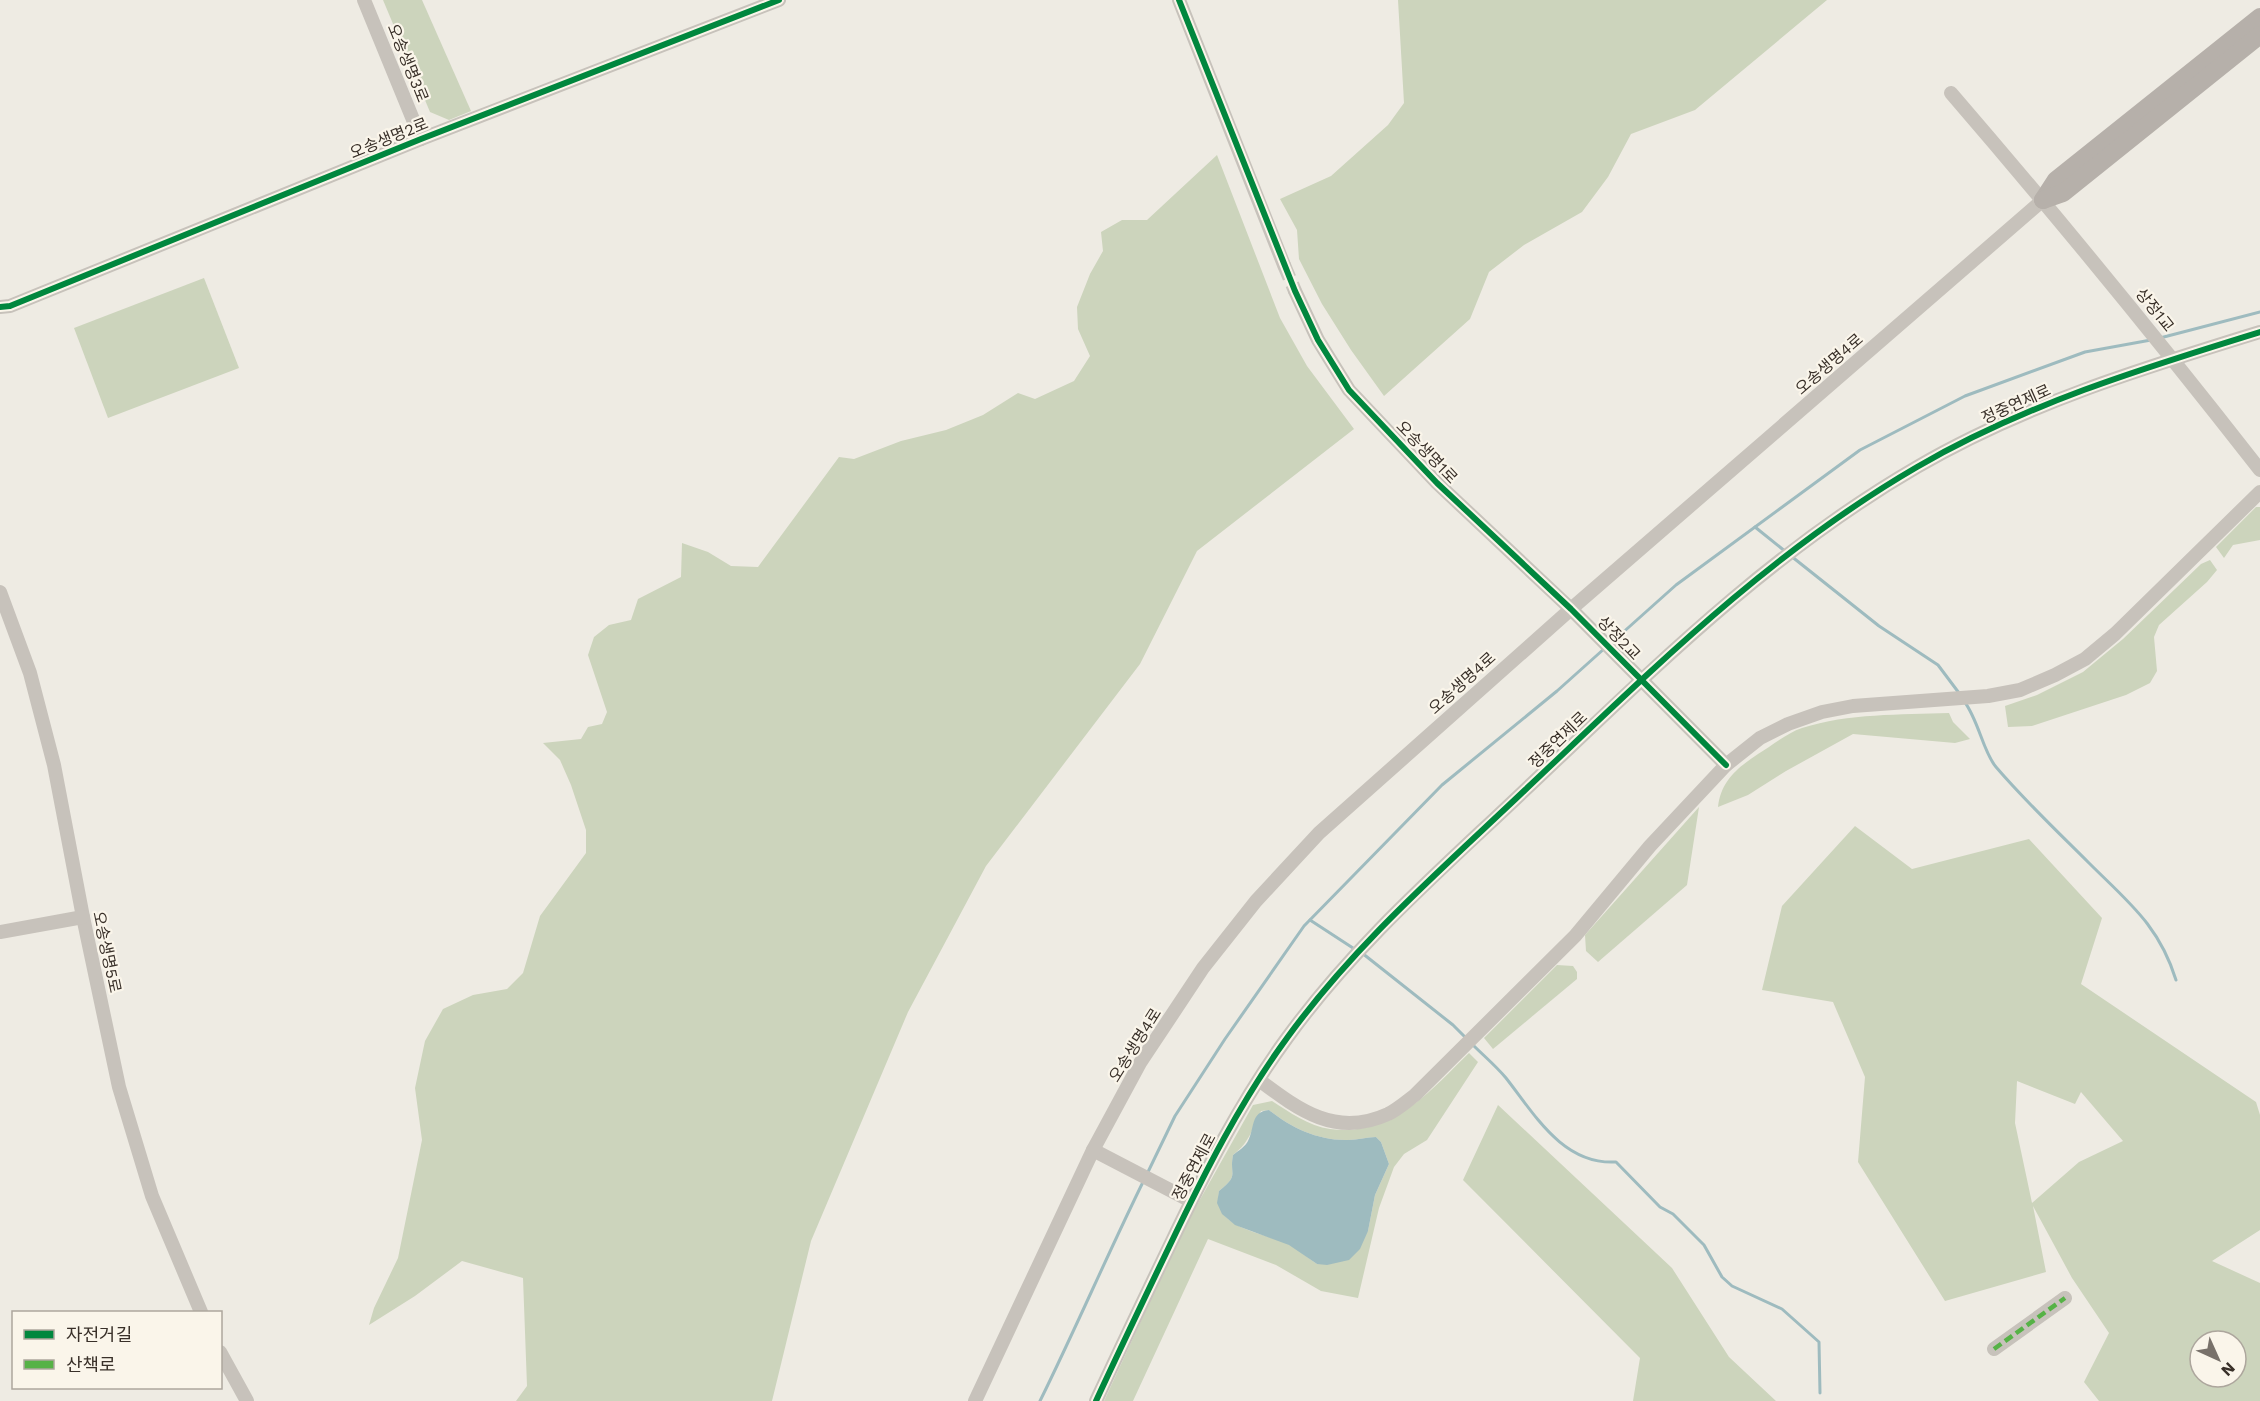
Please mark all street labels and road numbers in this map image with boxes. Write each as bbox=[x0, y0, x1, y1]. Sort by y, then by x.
street label: 오송생명3로 bbox=[384, 21, 432, 105]
street label: 오송생명2로 bbox=[347, 114, 431, 162]
street label: 상정1교 bbox=[2132, 284, 2178, 336]
street label: 오송생명4로 bbox=[1791, 329, 1867, 399]
street label: 정중연제로 bbox=[1979, 380, 2054, 428]
street label: 오송생명1로 bbox=[1392, 417, 1462, 488]
street label: 상정2교 bbox=[1594, 612, 1644, 664]
street label: 오송생명4로 bbox=[1425, 648, 1500, 718]
street label: 정중연제로 bbox=[1525, 707, 1591, 772]
street label: 오송생명5로 bbox=[89, 909, 125, 995]
street label: 오송생명4로 bbox=[1105, 1004, 1165, 1085]
street label: 정중연제로 bbox=[1168, 1130, 1220, 1204]

